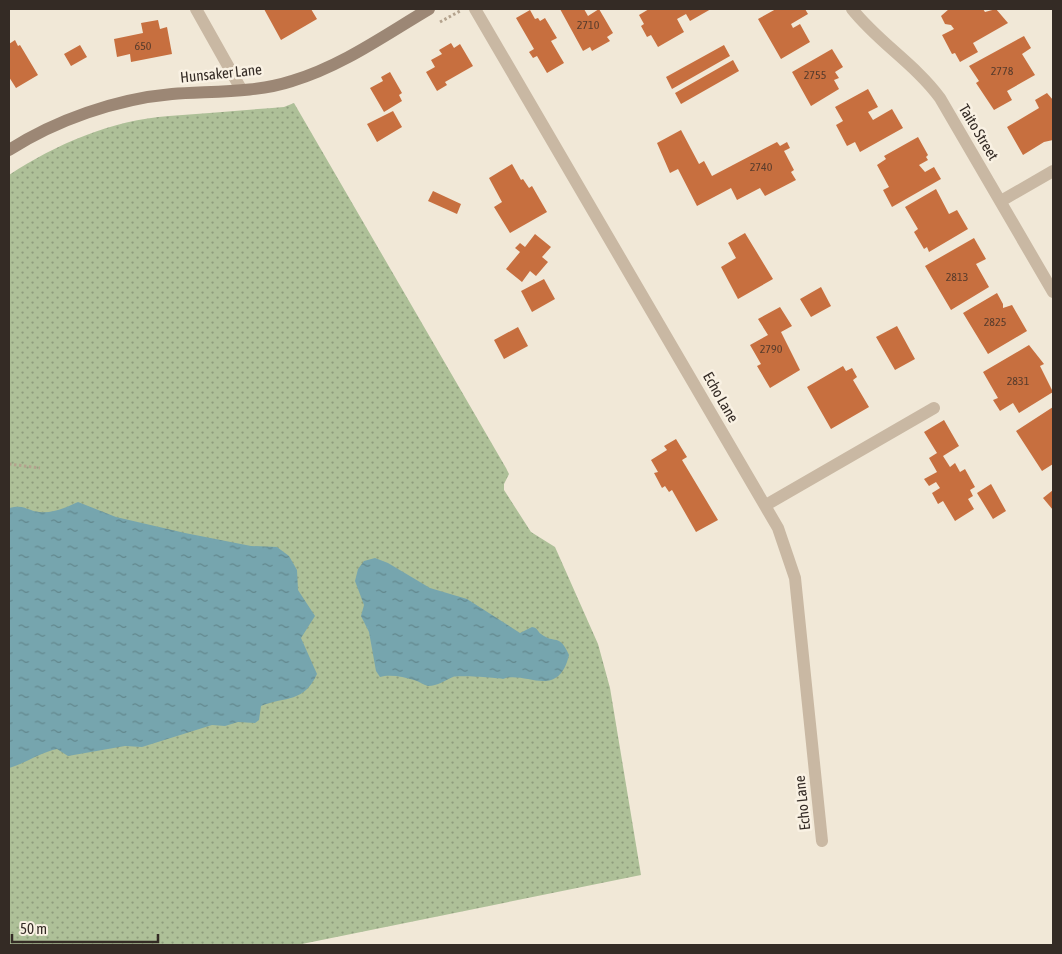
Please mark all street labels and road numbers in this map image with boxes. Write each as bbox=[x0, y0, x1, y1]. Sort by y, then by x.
street label: Hunsaker Lane bbox=[179, 60, 263, 86]
street label: Taito Street bbox=[956, 101, 1002, 163]
street label: Echo Lane bbox=[700, 369, 742, 425]
street label: Echo Lane bbox=[791, 774, 813, 831]

